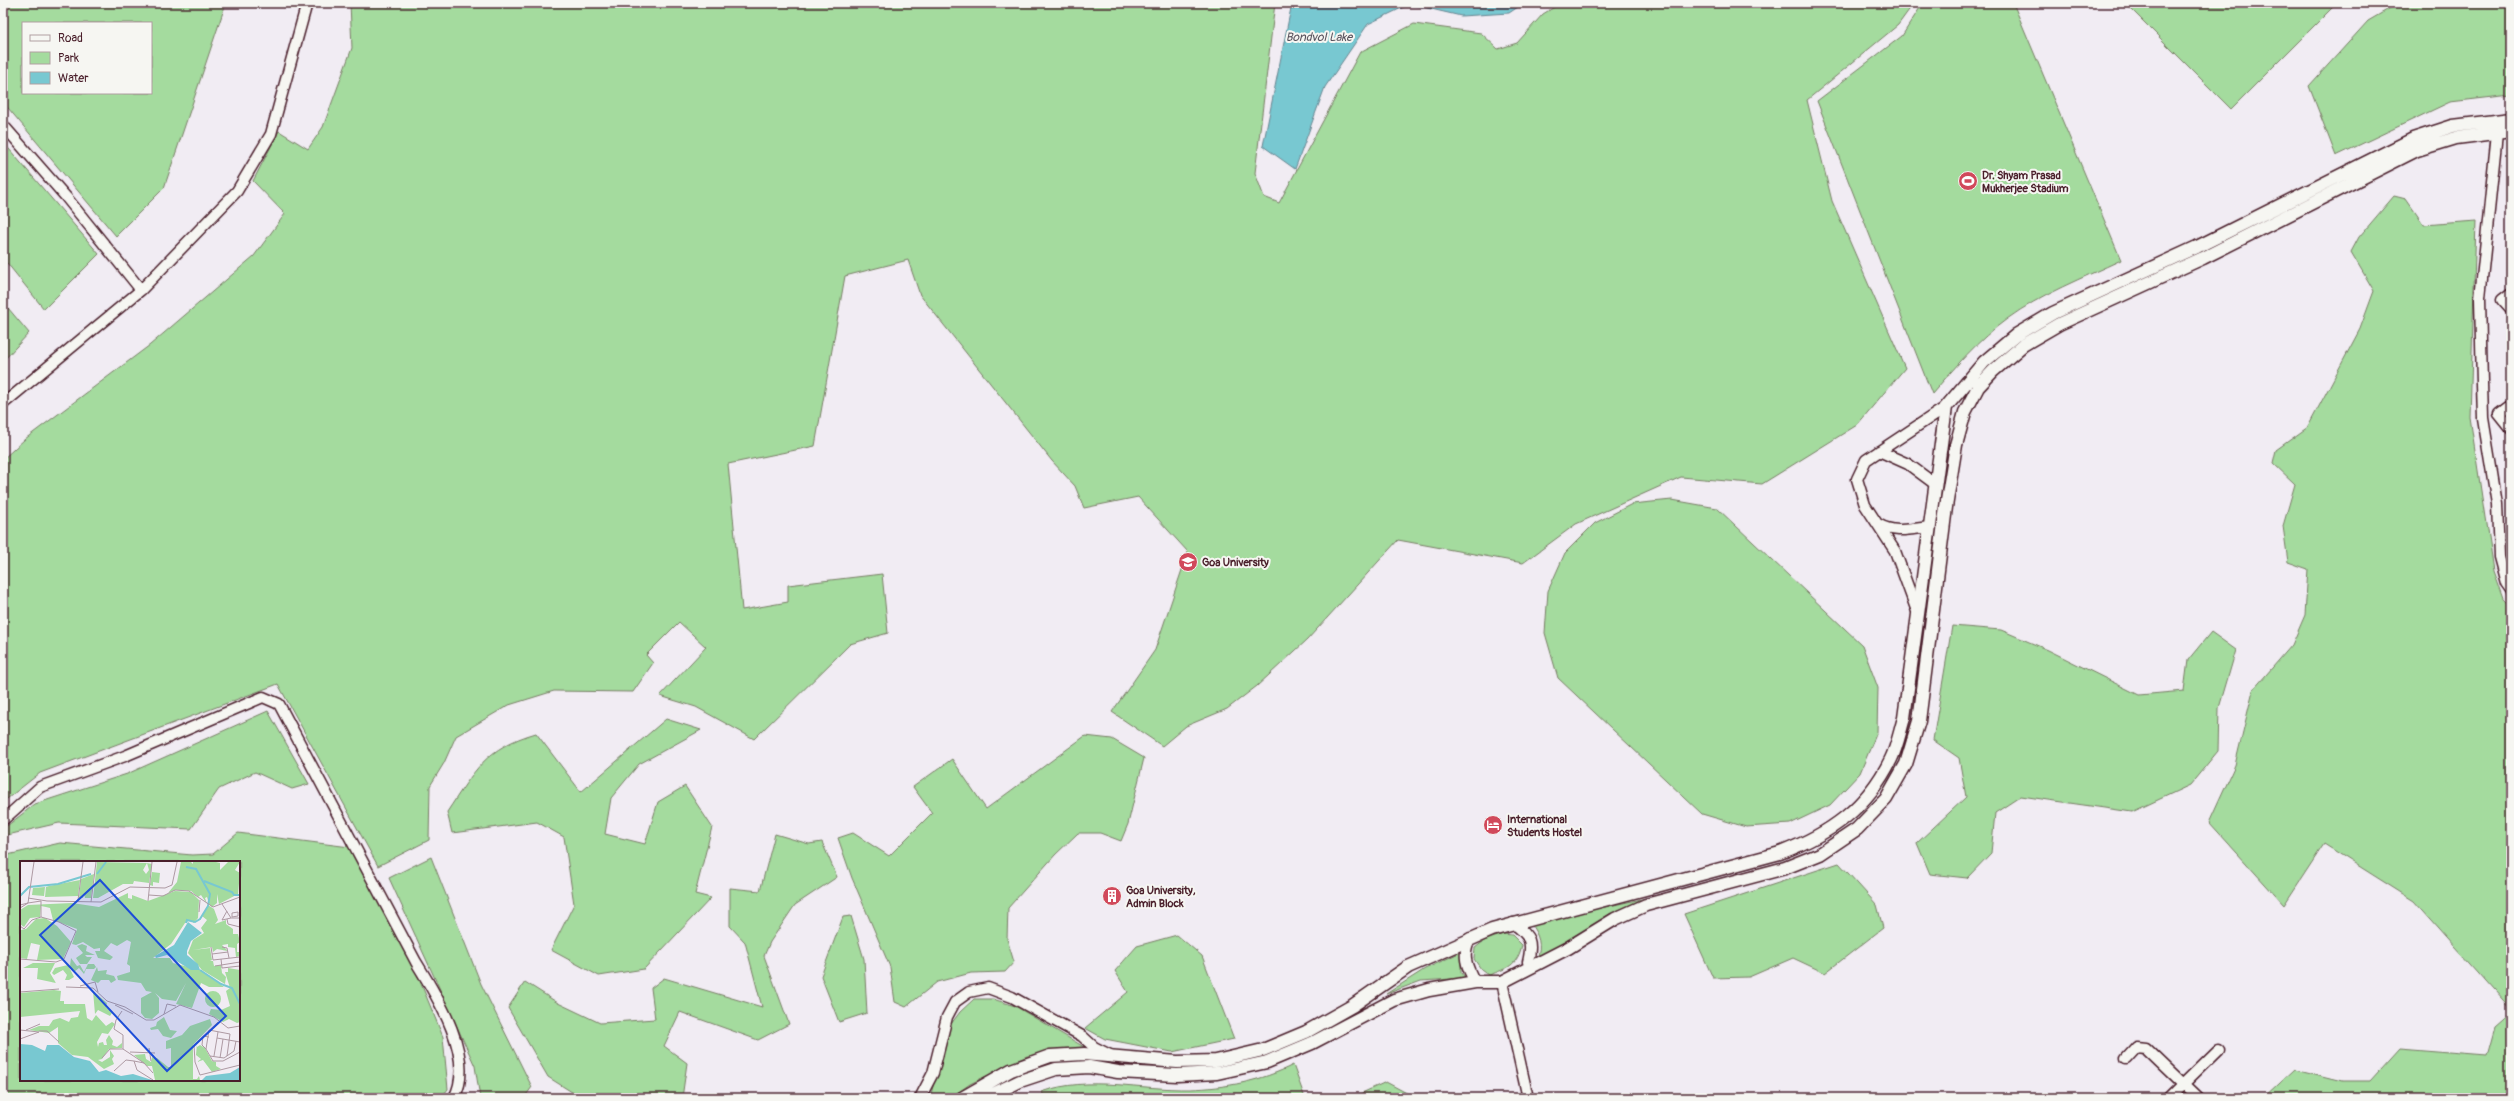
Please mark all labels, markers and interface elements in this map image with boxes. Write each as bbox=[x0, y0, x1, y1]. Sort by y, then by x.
legend bbox=[22, 22, 152, 94]
water label: Bondvol Lake bbox=[1286, 30, 1353, 45]
text: Road bbox=[58, 31, 83, 46]
text: Park bbox=[58, 51, 79, 66]
text: Water bbox=[58, 71, 89, 86]
place label: Dr. Shyam Prasad Mukherjee Stadium bbox=[1982, 169, 2069, 195]
sports icon: Dr. Shyam Prasad Mukherjee Stadium bbox=[1957, 170, 1979, 192]
school or university icon: Goa University bbox=[1177, 551, 1199, 573]
place label: Goa University bbox=[1202, 556, 1269, 569]
place label: International Students Hostel bbox=[1507, 813, 1583, 839]
hotel icon: International Students Hostel bbox=[1482, 814, 1504, 836]
inset map bbox=[20, 861, 240, 1081]
place label: Goa University, Admin Block bbox=[1126, 884, 1196, 910]
building icon: Goa University, Admin Block bbox=[1101, 885, 1123, 907]

